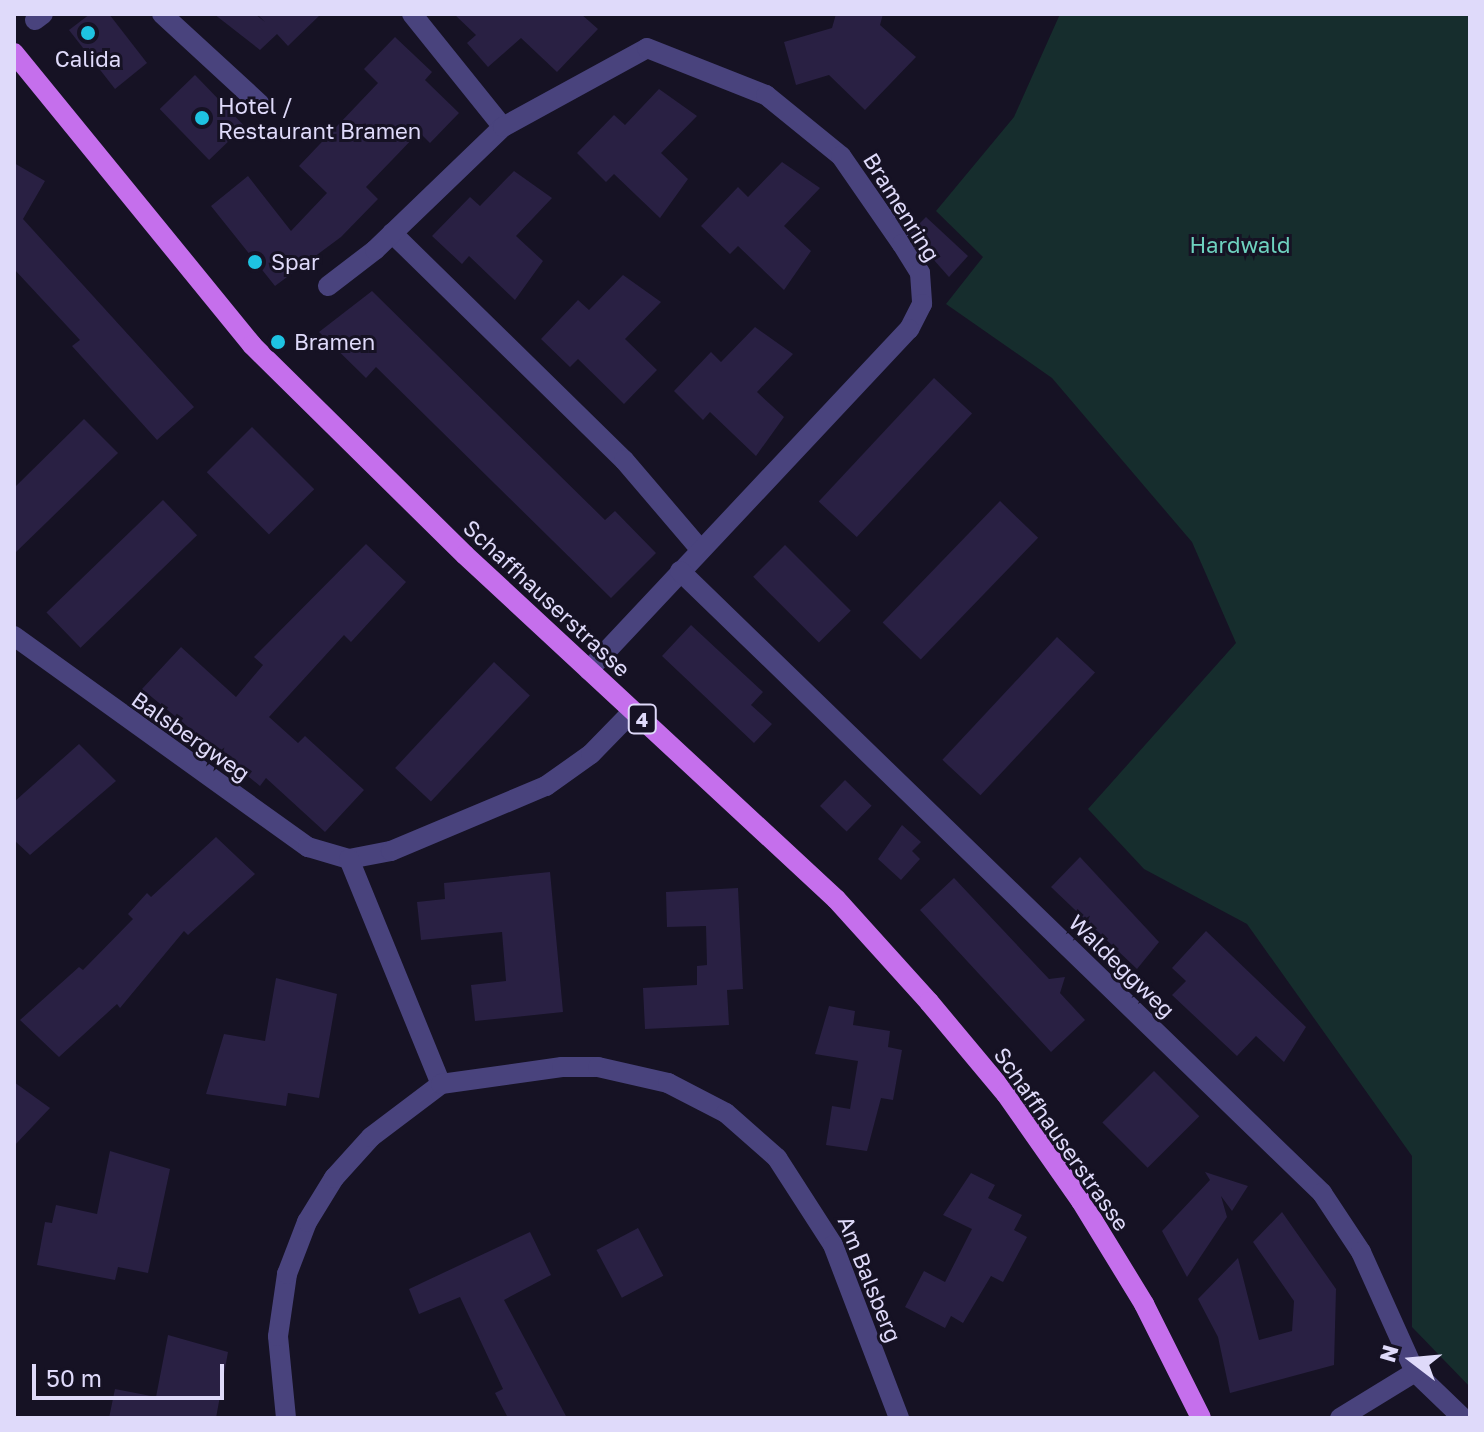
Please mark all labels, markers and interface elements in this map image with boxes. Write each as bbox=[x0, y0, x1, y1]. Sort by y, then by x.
marker: Calida bbox=[79, 24, 97, 42]
place label: Calida bbox=[55, 46, 121, 72]
place label: Hotel / Restaurant Bramen bbox=[218, 92, 421, 144]
marker: Hotel / Restaurant Bramen bbox=[193, 109, 211, 127]
street label: Bramenring bbox=[858, 148, 946, 266]
park label: Hardwald bbox=[1189, 232, 1291, 258]
place label: Spar bbox=[271, 249, 320, 275]
marker: Spar bbox=[246, 253, 264, 271]
place label: Bramen bbox=[294, 329, 375, 355]
marker: Bramen bbox=[269, 333, 287, 351]
street label: Schaffhauserstrasse bbox=[458, 514, 636, 682]
street label: Balsbergweg bbox=[127, 686, 255, 786]
road number: 4 bbox=[626, 703, 658, 735]
street label: Waldeggweg bbox=[1064, 909, 1180, 1023]
street label: Schaffhauserstrasse bbox=[989, 1042, 1135, 1236]
street label: Am Balsberg bbox=[833, 1212, 907, 1346]
north arrow bbox=[1372, 1320, 1452, 1400]
text: N bbox=[1373, 1341, 1404, 1365]
scale bar bbox=[36, 1348, 228, 1398]
text: 50 m bbox=[46, 1363, 102, 1392]

